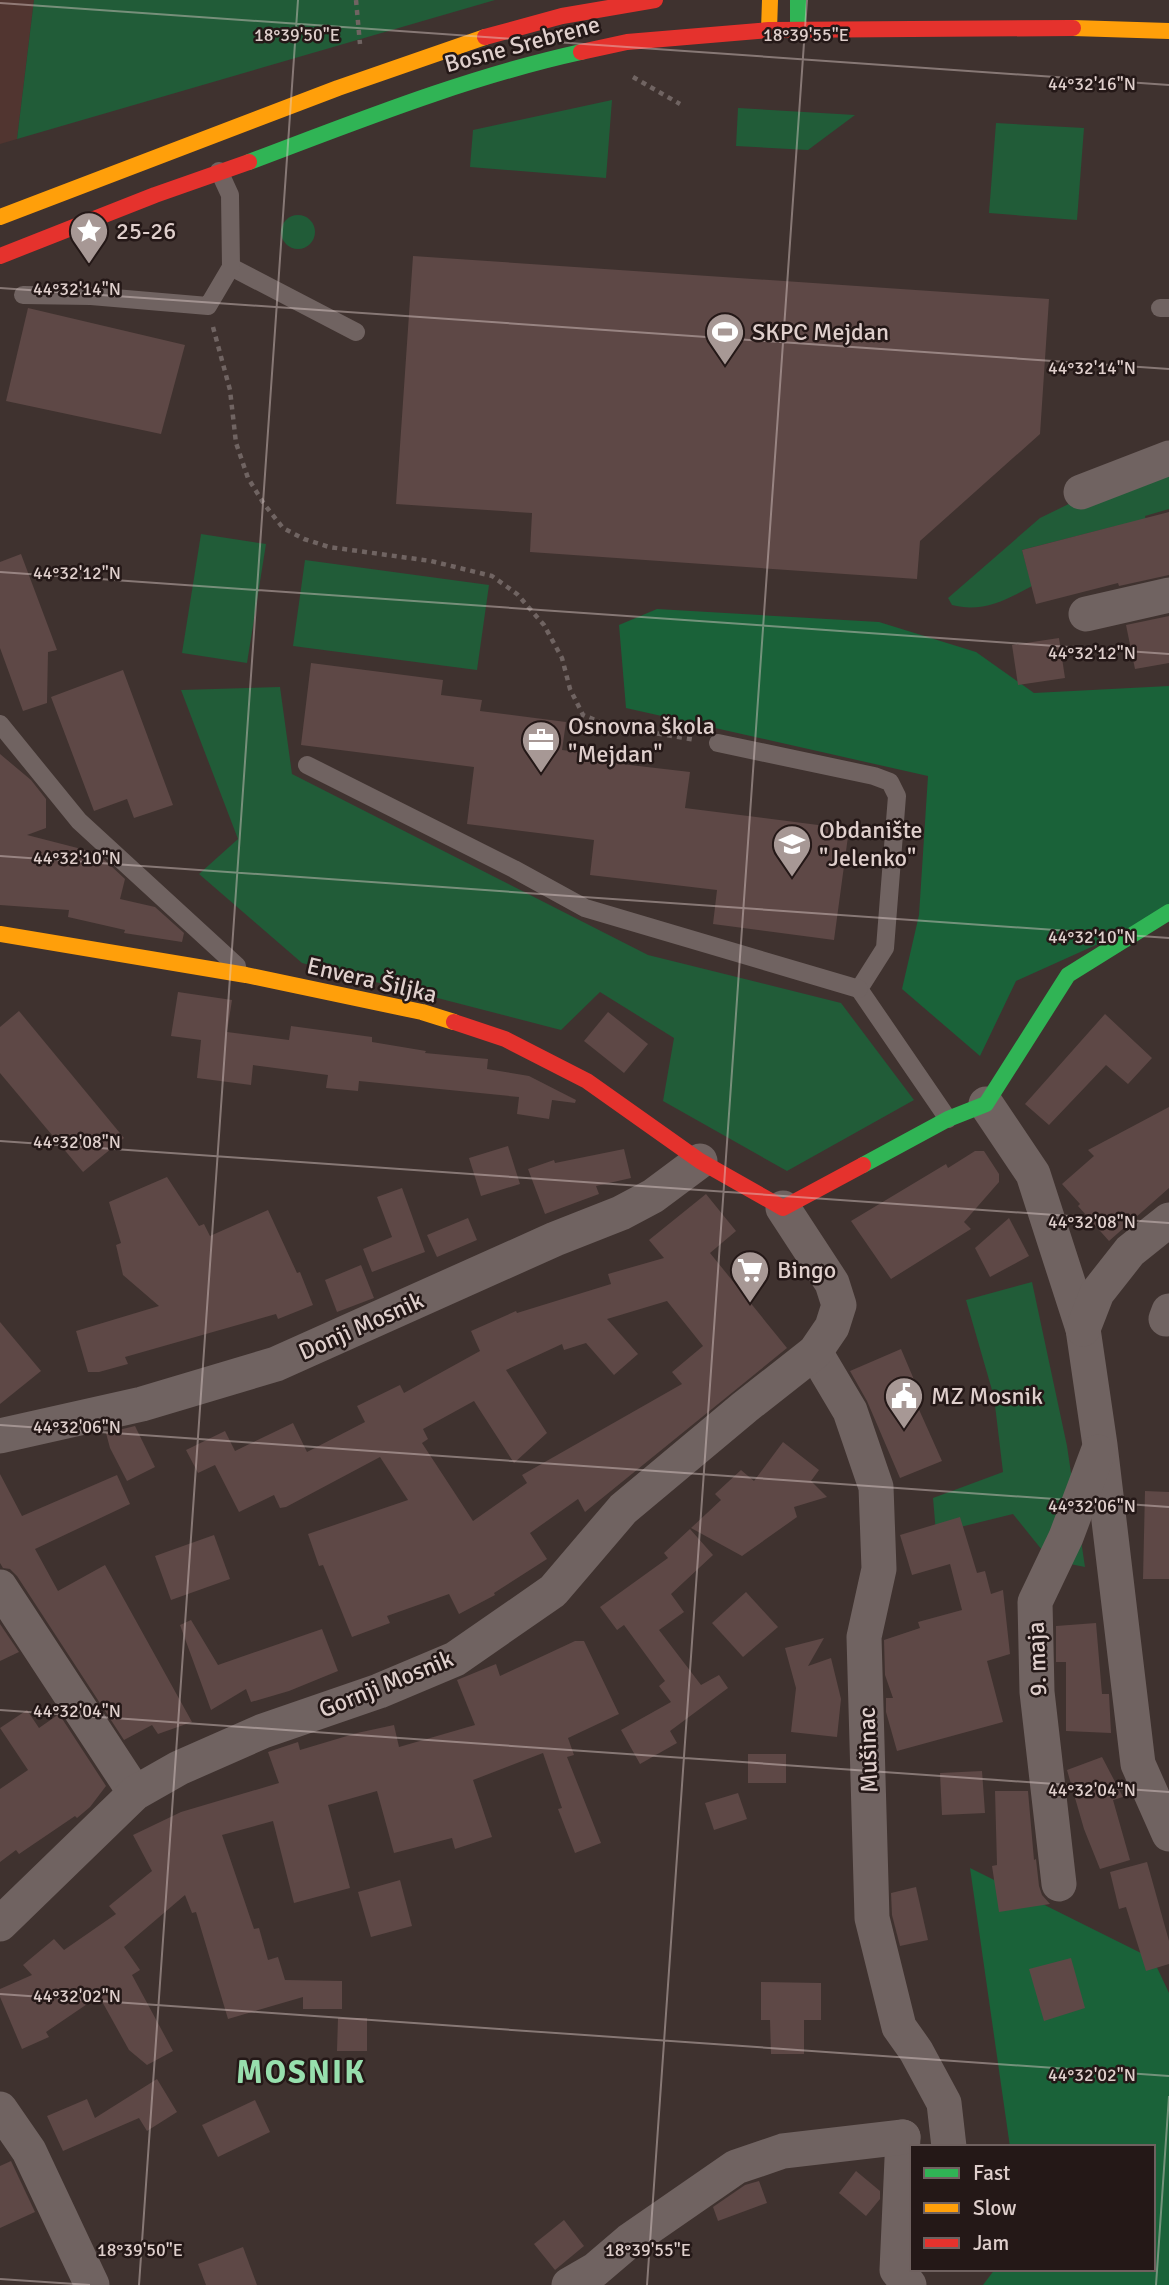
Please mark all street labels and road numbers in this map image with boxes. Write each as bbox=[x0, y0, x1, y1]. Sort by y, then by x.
street label: Bosne Srebrene bbox=[441, 9, 603, 79]
street label: Envera Šiljka bbox=[304, 950, 440, 1010]
street label: Donji Mosnik bbox=[294, 1285, 428, 1367]
street label: 9. maja bbox=[1021, 1621, 1053, 1697]
street label: Gornji Mosnik bbox=[314, 1643, 458, 1725]
street label: Mušinac bbox=[852, 1706, 884, 1794]

